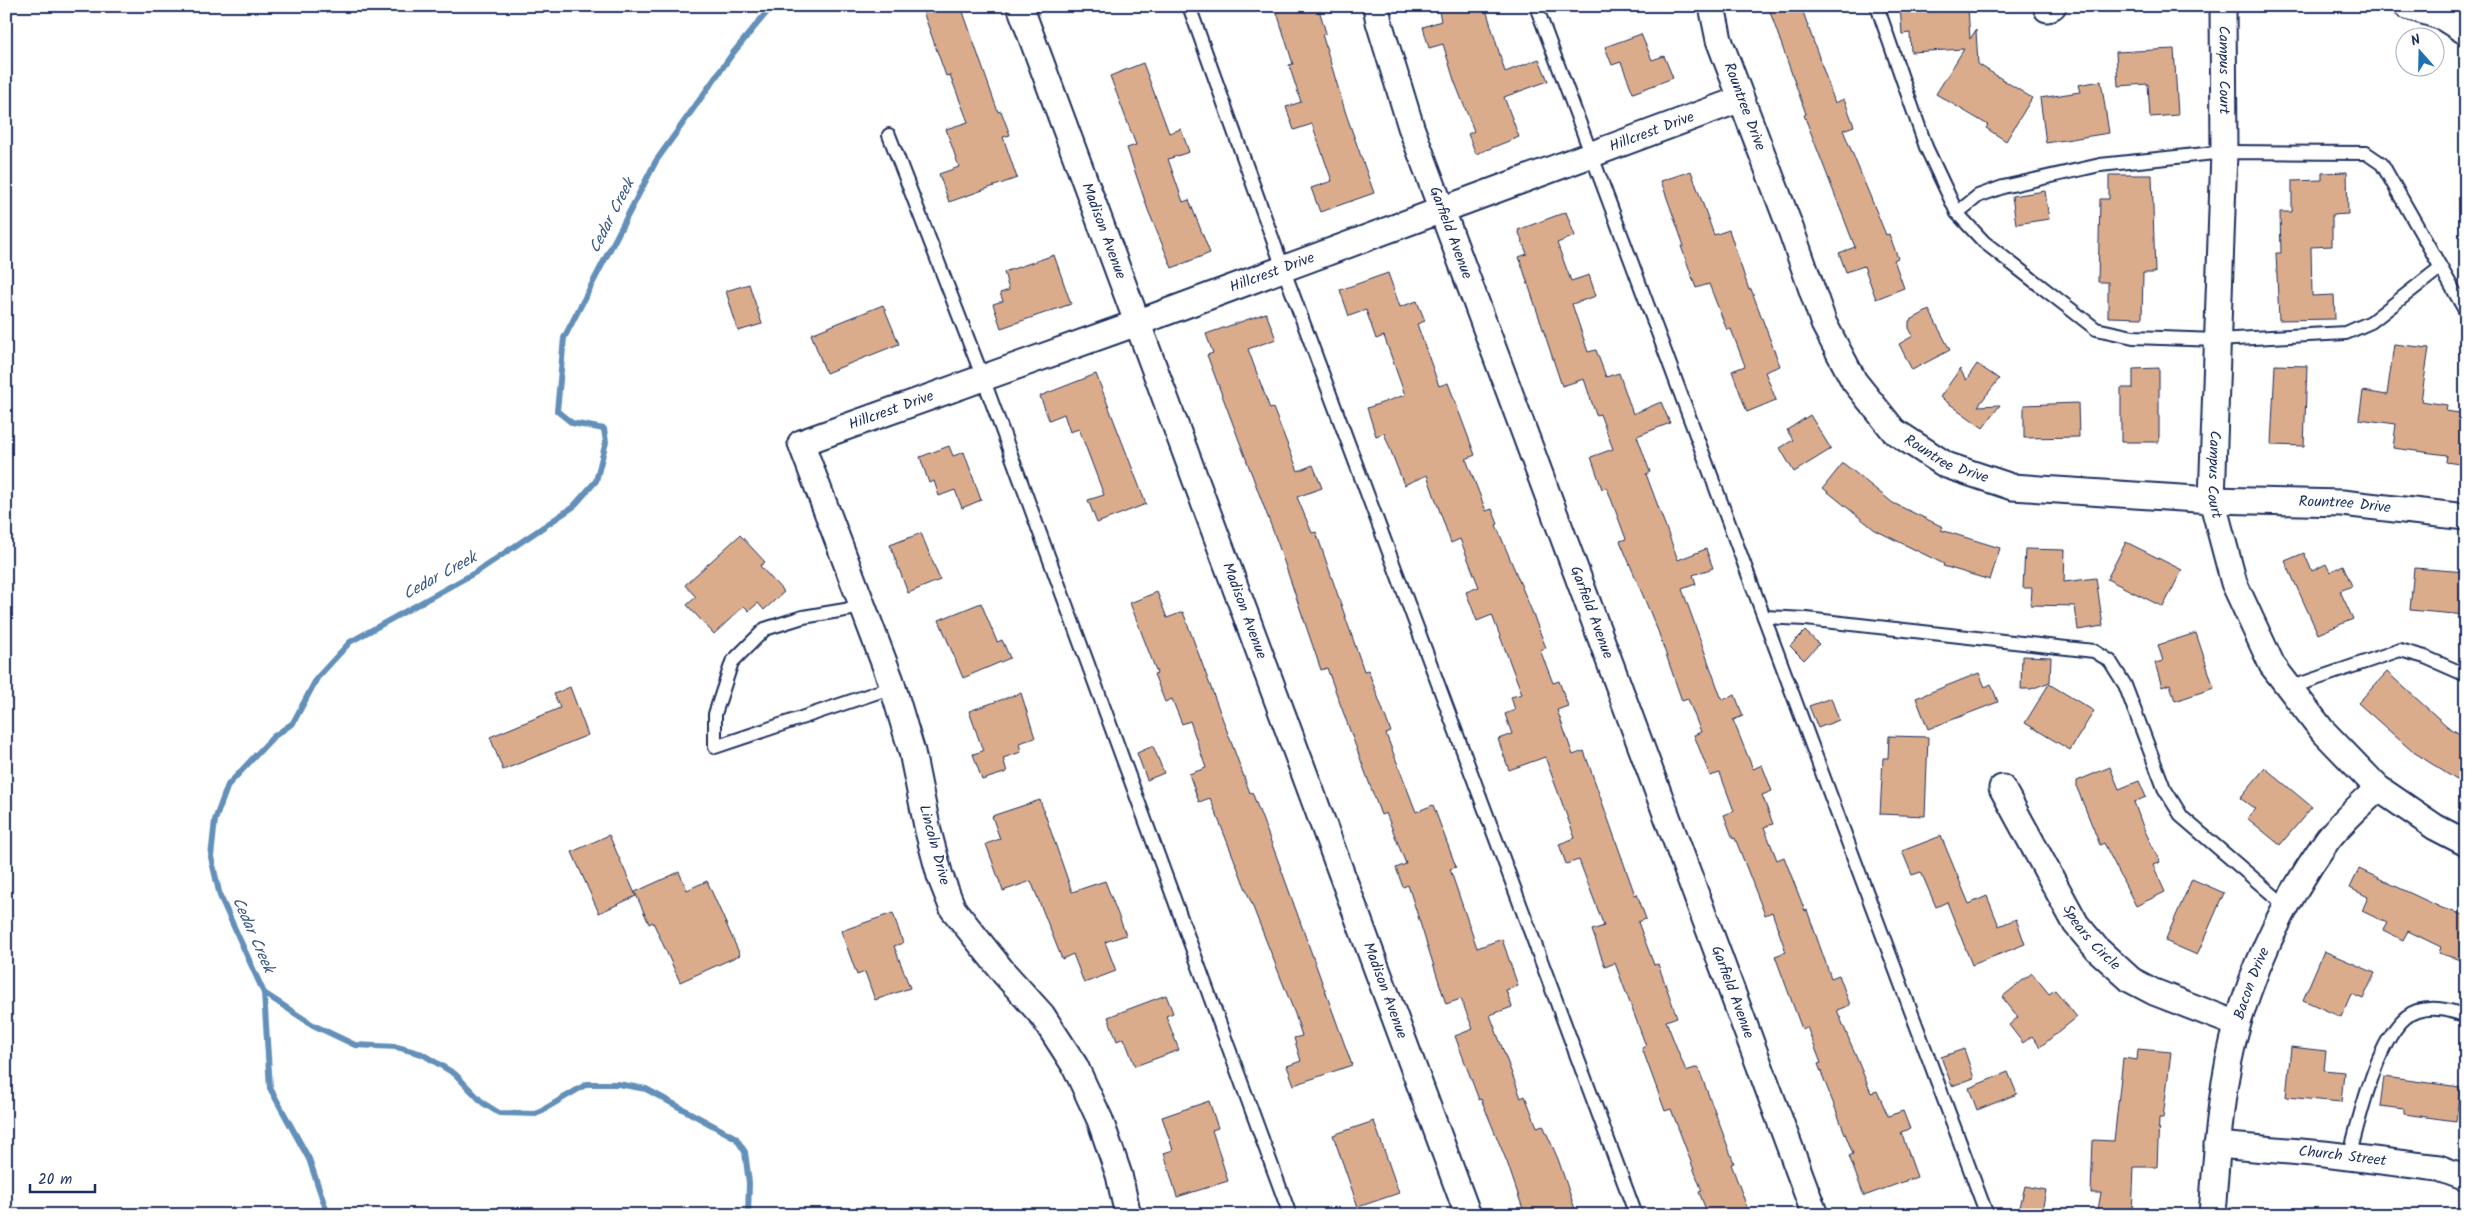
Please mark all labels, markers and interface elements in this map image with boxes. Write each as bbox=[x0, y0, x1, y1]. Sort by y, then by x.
street label: Campus Court bbox=[2211, 26, 2236, 115]
north arrow bbox=[2394, 28, 2444, 78]
text: N bbox=[2408, 29, 2424, 53]
street label: Rountree Drive bbox=[1717, 59, 1772, 154]
street label: Hillcrest Drive bbox=[1606, 105, 1698, 159]
water label: Cedar Creek bbox=[583, 172, 643, 258]
street label: Madison Avenue bbox=[1075, 179, 1132, 283]
street label: Garfield Avenue bbox=[1422, 183, 1479, 283]
street label: Hillcrest Drive bbox=[1226, 246, 1318, 300]
street label: Hillcrest Drive bbox=[845, 384, 938, 437]
street label: Rountree Drive bbox=[1899, 429, 1992, 490]
street label: Campus Court bbox=[2200, 430, 2229, 522]
street label: Rountree Drive bbox=[2298, 490, 2392, 520]
water label: Cedar Creek bbox=[399, 544, 484, 607]
street label: Madison Avenue bbox=[1215, 559, 1273, 663]
street label: Garfield Avenue bbox=[1563, 563, 1620, 663]
street label: Lincoln Drive bbox=[912, 802, 956, 888]
water label: Cedar Creek bbox=[225, 893, 282, 979]
street label: Spears Circle bbox=[2056, 900, 2126, 977]
street label: Madison Avenue bbox=[1356, 939, 1414, 1043]
street label: Garfield Avenue bbox=[1704, 942, 1761, 1042]
street label: Bacon Drive bbox=[2228, 943, 2277, 1023]
street label: Church Street bbox=[2298, 1140, 2388, 1174]
scale bar bbox=[30, 1161, 95, 1193]
text: 20 m bbox=[38, 1168, 72, 1192]

